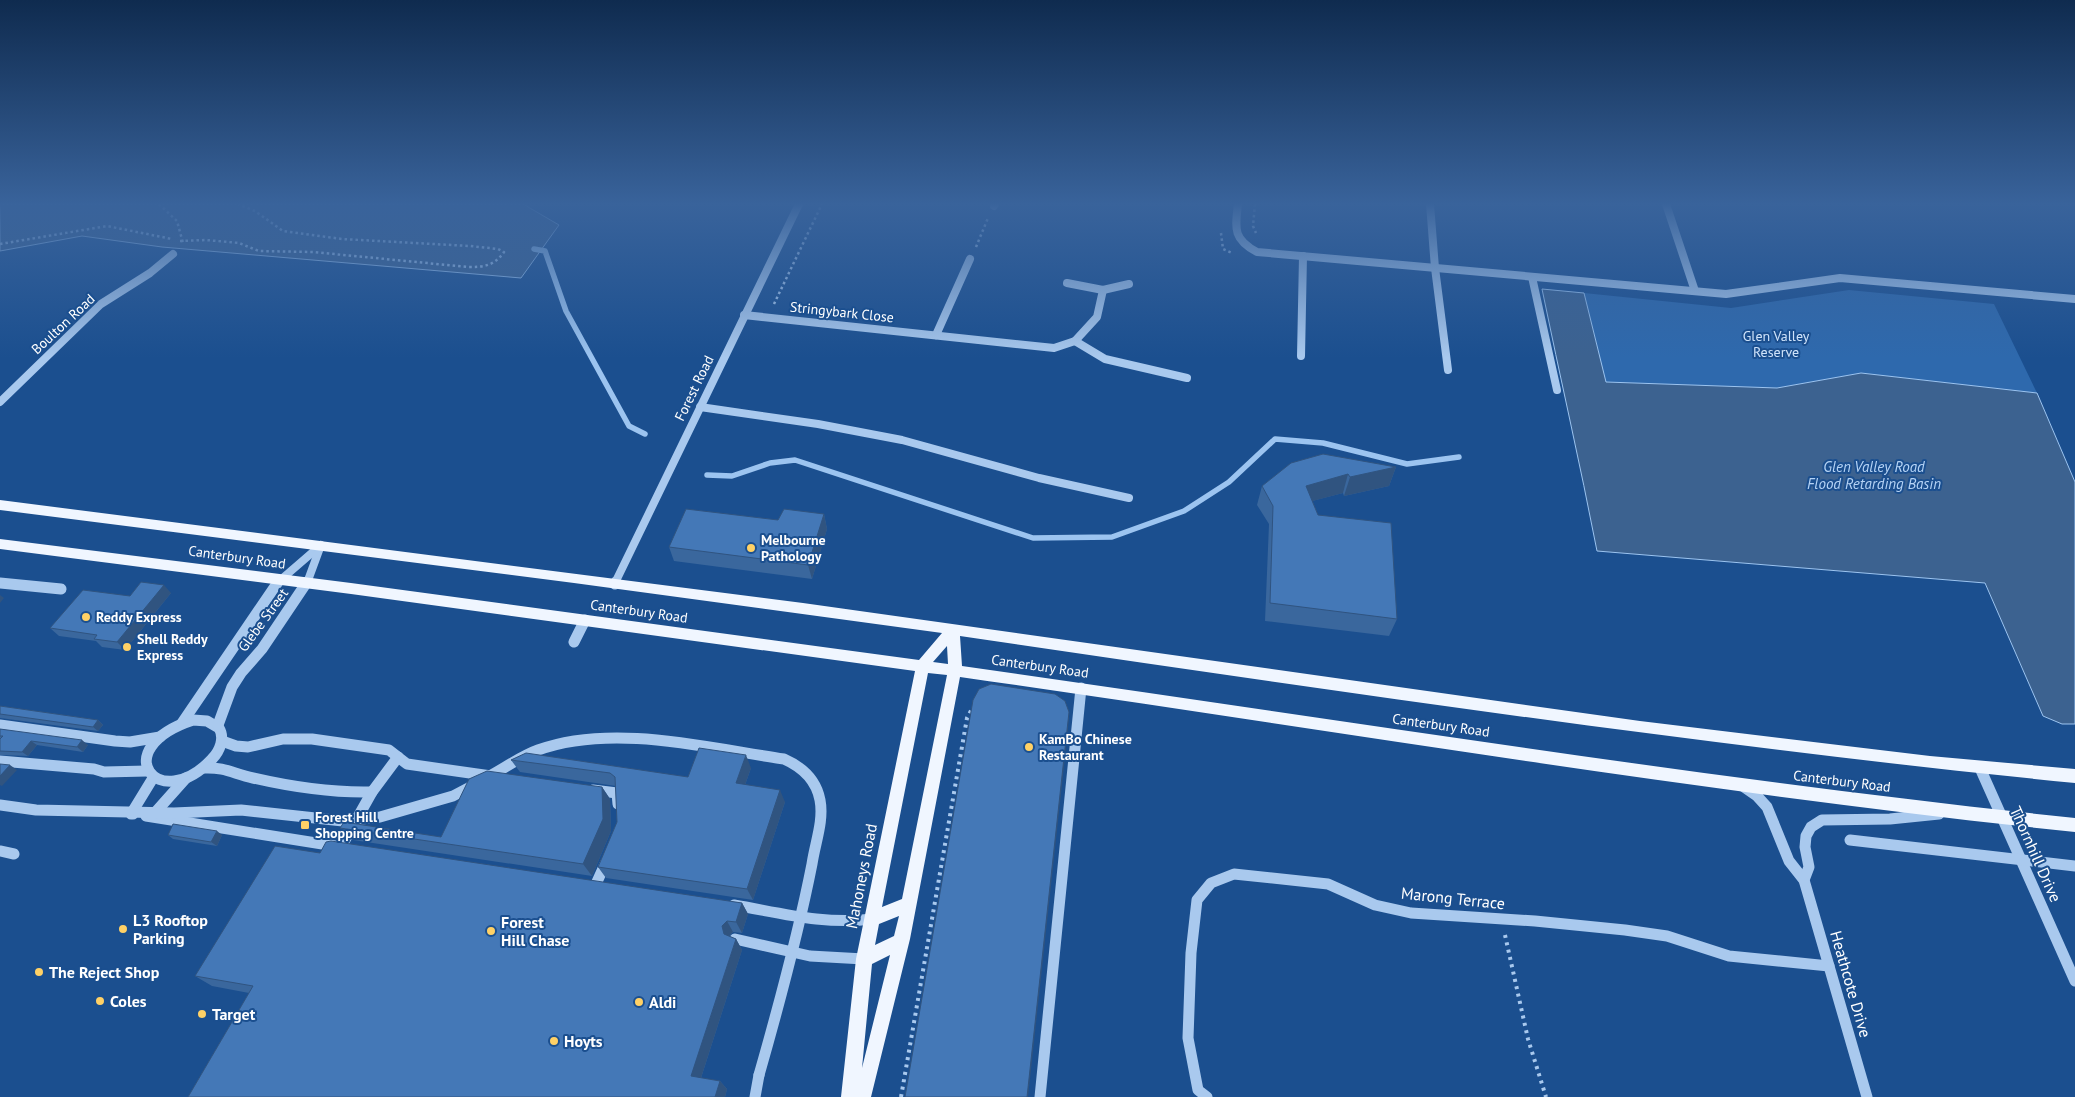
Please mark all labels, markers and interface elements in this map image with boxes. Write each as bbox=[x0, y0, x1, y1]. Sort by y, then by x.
street label: Boulton Road bbox=[27, 290, 99, 358]
street label: Stringybark Close bbox=[789, 298, 895, 326]
park label: Glen Valley Reserve bbox=[1743, 327, 1810, 361]
street label: Forest Road bbox=[670, 352, 718, 424]
water label: Glen Valley Road Flood Retarding Basin bbox=[1807, 457, 1941, 493]
place label: Melbourne Pathology bbox=[761, 531, 826, 565]
street label: Canterbury Road bbox=[187, 541, 287, 573]
marker: Melbourne Pathology bbox=[745, 542, 757, 554]
street label: Glebe Street bbox=[234, 585, 292, 655]
street label: Canterbury Road bbox=[589, 595, 689, 627]
place label: Reddy Express bbox=[96, 608, 182, 626]
marker: Reddy Express bbox=[80, 611, 92, 623]
place label: Shell Reddy Express bbox=[137, 630, 208, 664]
marker: Shell Reddy Express bbox=[121, 641, 133, 653]
street label: Canterbury Road bbox=[990, 650, 1090, 682]
street label: Canterbury Road bbox=[1391, 709, 1491, 741]
place label: KamBo Chinese Restaurant bbox=[1039, 730, 1132, 764]
marker: KamBo Chinese Restaurant bbox=[1023, 741, 1035, 753]
street label: Canterbury Road bbox=[1792, 766, 1892, 796]
street label: Thornhill Drive bbox=[2006, 803, 2066, 905]
place label: Forest Hill Shopping Centre bbox=[315, 808, 414, 842]
marker: Forest Hill Shopping Centre bbox=[299, 819, 311, 831]
street label: Mahoneys Road bbox=[841, 822, 881, 930]
street label: Marong Terrace bbox=[1400, 883, 1506, 913]
place label: L3 Rooftop Parking bbox=[133, 910, 208, 948]
place label: Forest Hill Chase bbox=[501, 912, 569, 950]
marker: L3 Rooftop Parking bbox=[117, 923, 129, 935]
marker: Forest Hill Chase bbox=[485, 925, 497, 937]
street label: Heathcote Drive bbox=[1826, 928, 1876, 1040]
place label: The Reject Shop bbox=[49, 962, 160, 982]
marker: The Reject Shop bbox=[33, 966, 45, 978]
place label: Coles bbox=[110, 991, 147, 1011]
place label: Aldi bbox=[649, 992, 676, 1012]
marker: Coles bbox=[94, 995, 106, 1007]
marker: Aldi bbox=[633, 996, 645, 1008]
place label: Target bbox=[212, 1004, 256, 1024]
marker: Target bbox=[196, 1008, 208, 1020]
place label: Hoyts bbox=[564, 1031, 603, 1051]
marker: Hoyts bbox=[548, 1035, 560, 1047]

